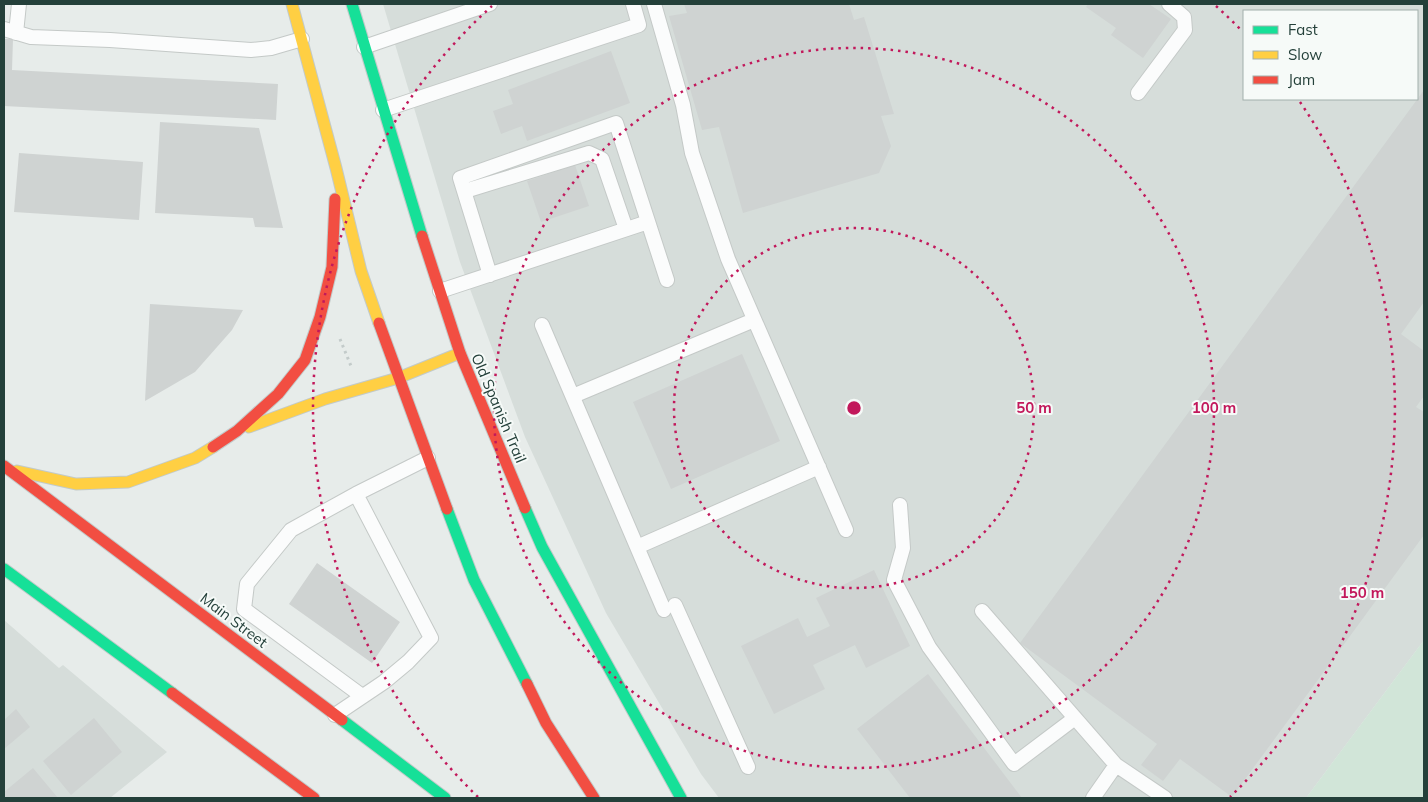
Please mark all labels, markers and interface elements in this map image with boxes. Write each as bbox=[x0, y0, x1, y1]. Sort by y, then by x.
legend bbox=[1243, 10, 1418, 100]
text: Fast bbox=[1288, 20, 1318, 39]
text: Slow bbox=[1288, 45, 1322, 64]
text: Jam bbox=[1288, 70, 1315, 89]
street label: Old Spanish Trail bbox=[467, 350, 531, 466]
text: 50 m bbox=[1016, 398, 1052, 417]
text: 100 m bbox=[1192, 398, 1236, 417]
centre of rings bbox=[845, 399, 863, 417]
text: 150 m bbox=[1340, 583, 1384, 602]
street label: Main Street bbox=[196, 588, 272, 652]

